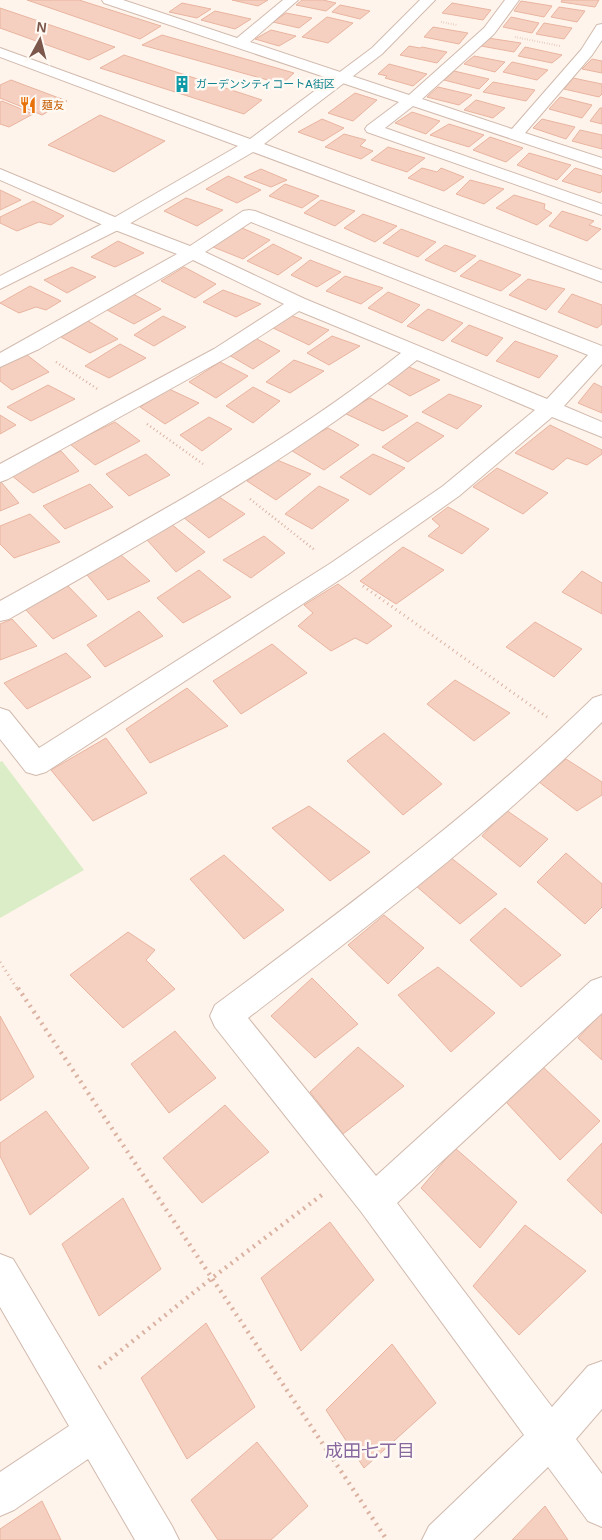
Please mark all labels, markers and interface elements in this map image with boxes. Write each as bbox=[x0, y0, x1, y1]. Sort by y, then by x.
north arrow bbox=[15, 15, 65, 65]
text: N bbox=[36, 19, 48, 36]
building icon: ガーデンシティコートA街区 bbox=[172, 74, 192, 94]
place label: ガーデンシティコートA街区 bbox=[196, 78, 335, 90]
restaurant icon: 麺友 bbox=[18, 95, 38, 115]
place label: 麺友 bbox=[42, 99, 64, 111]
district label: 成田七丁目 bbox=[325, 1441, 415, 1461]

